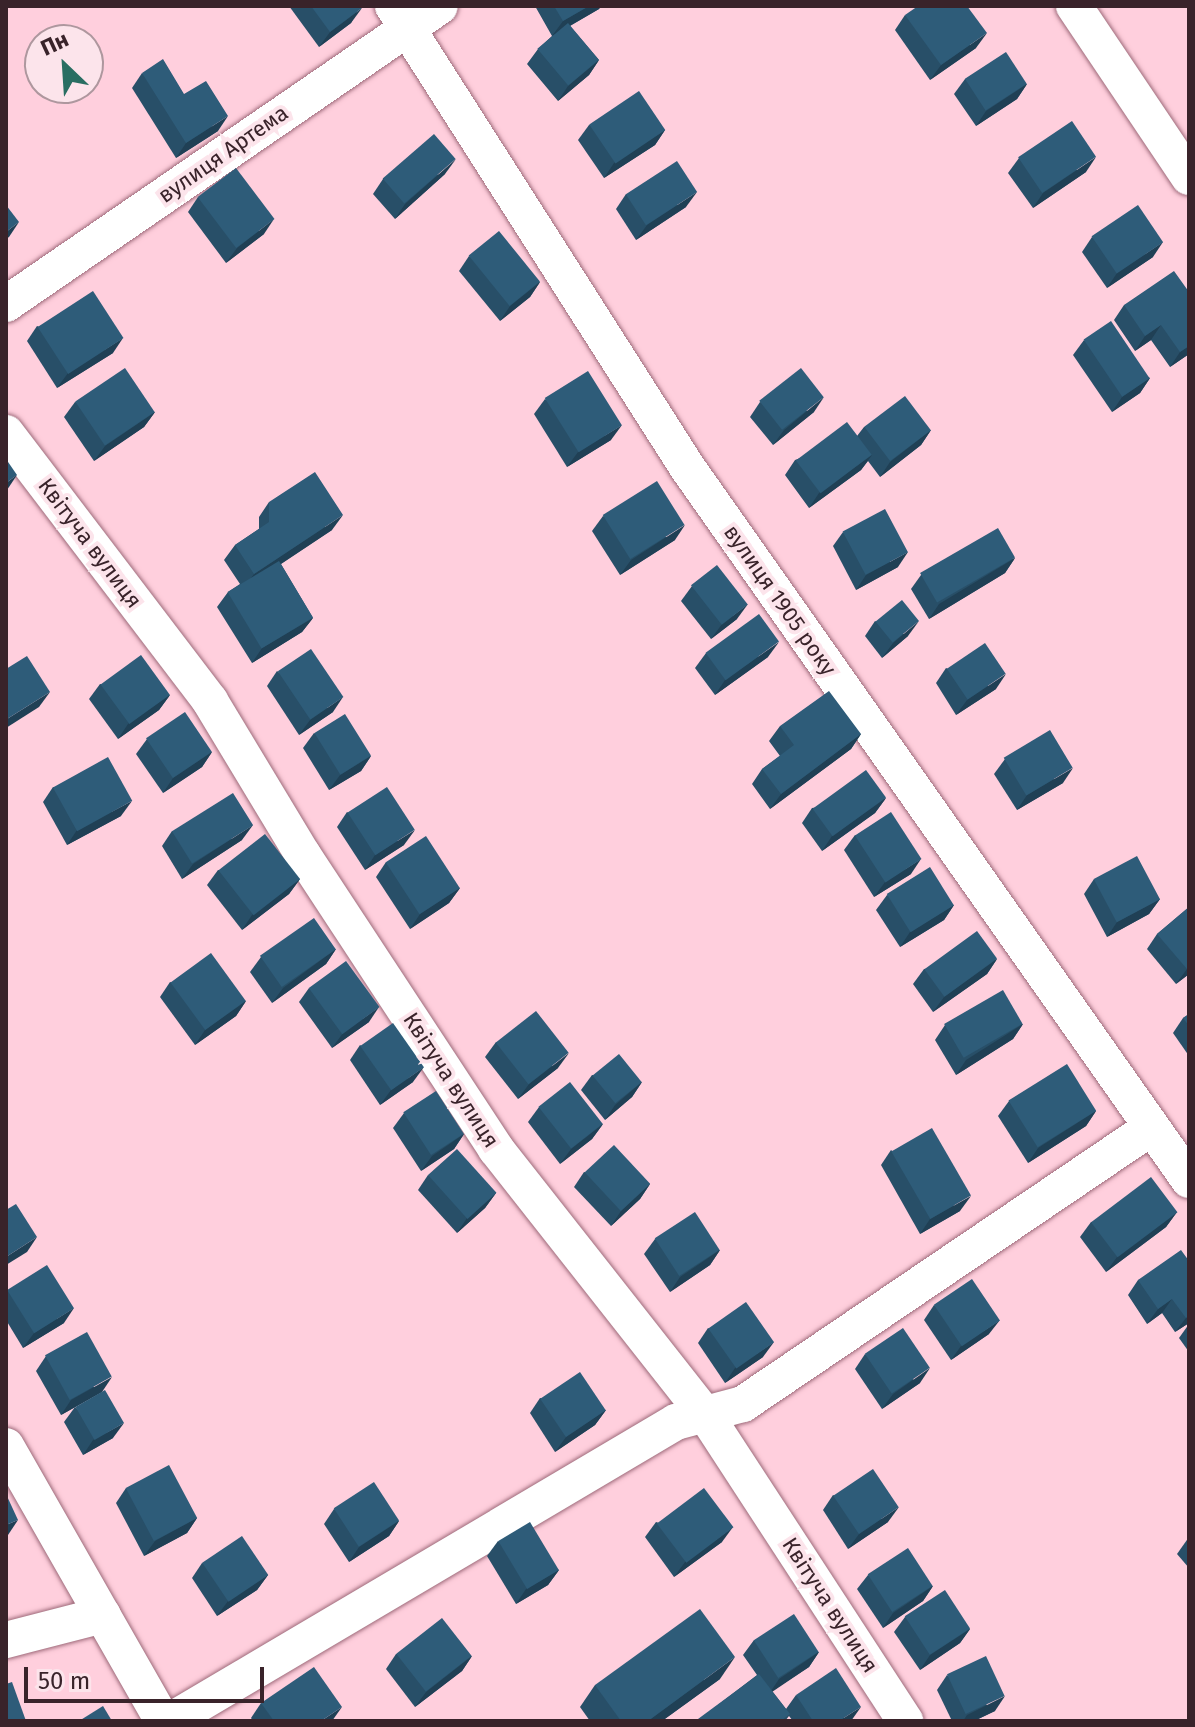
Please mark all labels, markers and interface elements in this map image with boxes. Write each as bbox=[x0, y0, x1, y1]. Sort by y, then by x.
north arrow bbox=[24, 24, 104, 104]
text: Пн bbox=[36, 26, 73, 62]
street label: вулиця Артема bbox=[153, 99, 293, 209]
street label: Квітуча вулиця bbox=[33, 473, 147, 613]
street label: вулиця 1905 року bbox=[718, 520, 842, 680]
street label: Квітуча вулиця bbox=[398, 1007, 504, 1153]
street label: Квітуча вулиця bbox=[777, 1532, 883, 1678]
scale bar bbox=[28, 1651, 268, 1701]
text: 50 m bbox=[38, 1667, 90, 1695]

